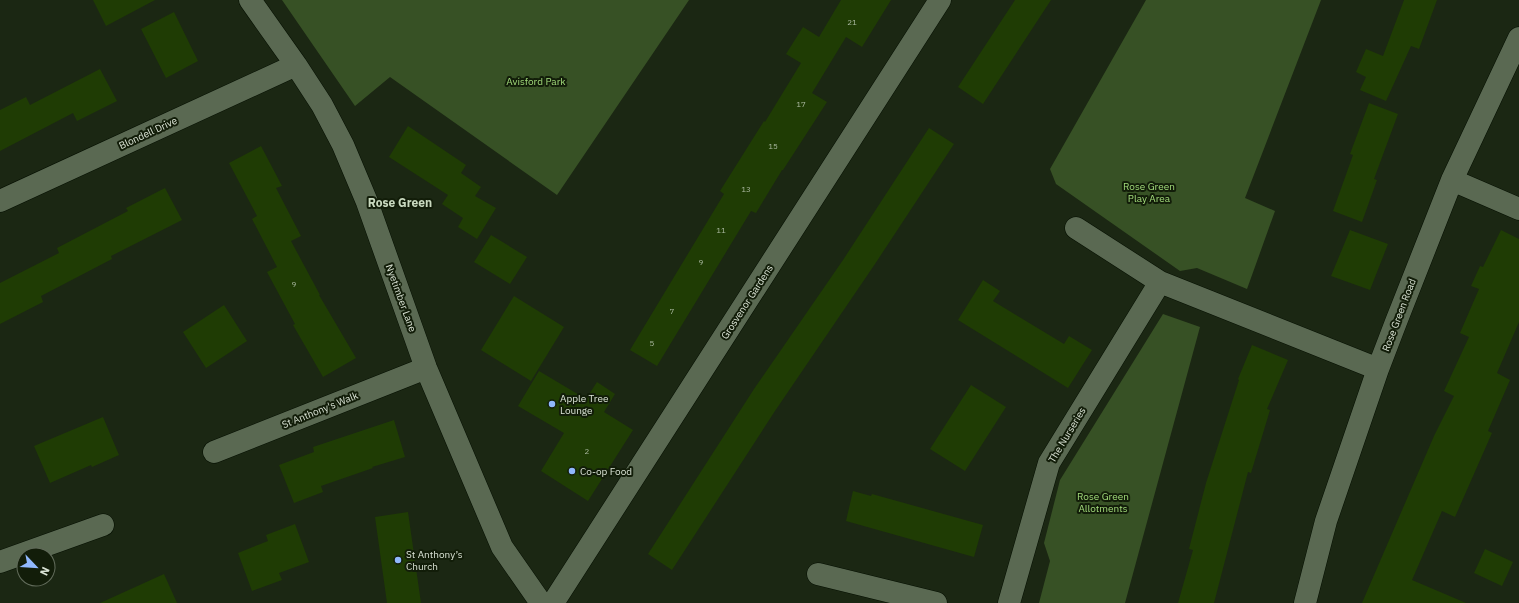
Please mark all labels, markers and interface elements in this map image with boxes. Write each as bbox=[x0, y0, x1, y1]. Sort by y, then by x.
house number: 21 bbox=[847, 17, 857, 27]
park label: Avisford Park bbox=[506, 75, 566, 88]
house number: 17 bbox=[796, 99, 806, 109]
street label: Blondell Drive bbox=[117, 114, 180, 152]
house number: 15 bbox=[768, 141, 778, 151]
park label: Rose Green Play Area bbox=[1123, 180, 1175, 205]
house number: 13 bbox=[741, 184, 751, 194]
district label: Rose Green bbox=[368, 195, 432, 210]
house number: 11 bbox=[716, 225, 726, 235]
house number: 9 bbox=[699, 257, 704, 267]
street label: Nyetimber Lane bbox=[383, 262, 419, 334]
street label: Grosvenor Gardens bbox=[718, 262, 776, 342]
street label: Rose Green Road bbox=[1379, 277, 1419, 353]
house number: 9 bbox=[292, 279, 297, 289]
house number: 7 bbox=[670, 306, 675, 316]
house number: 5 bbox=[650, 338, 655, 348]
street label: St Anthony's Walk bbox=[280, 389, 361, 431]
place label: Apple Tree Lounge bbox=[560, 392, 609, 417]
marker: Apple Tree Lounge bbox=[547, 399, 557, 409]
street label: The Nurseries bbox=[1045, 405, 1089, 465]
house number: 2 bbox=[585, 446, 590, 456]
place label: Co-op Food bbox=[580, 465, 632, 478]
marker: Co-op Food bbox=[567, 466, 577, 476]
park label: Rose Green Allotments bbox=[1077, 490, 1129, 515]
north arrow bbox=[16, 547, 56, 587]
place label: St Anthony’s Church bbox=[406, 548, 463, 573]
marker: St Anthony’s Church bbox=[393, 555, 403, 565]
text: N bbox=[37, 565, 53, 578]

